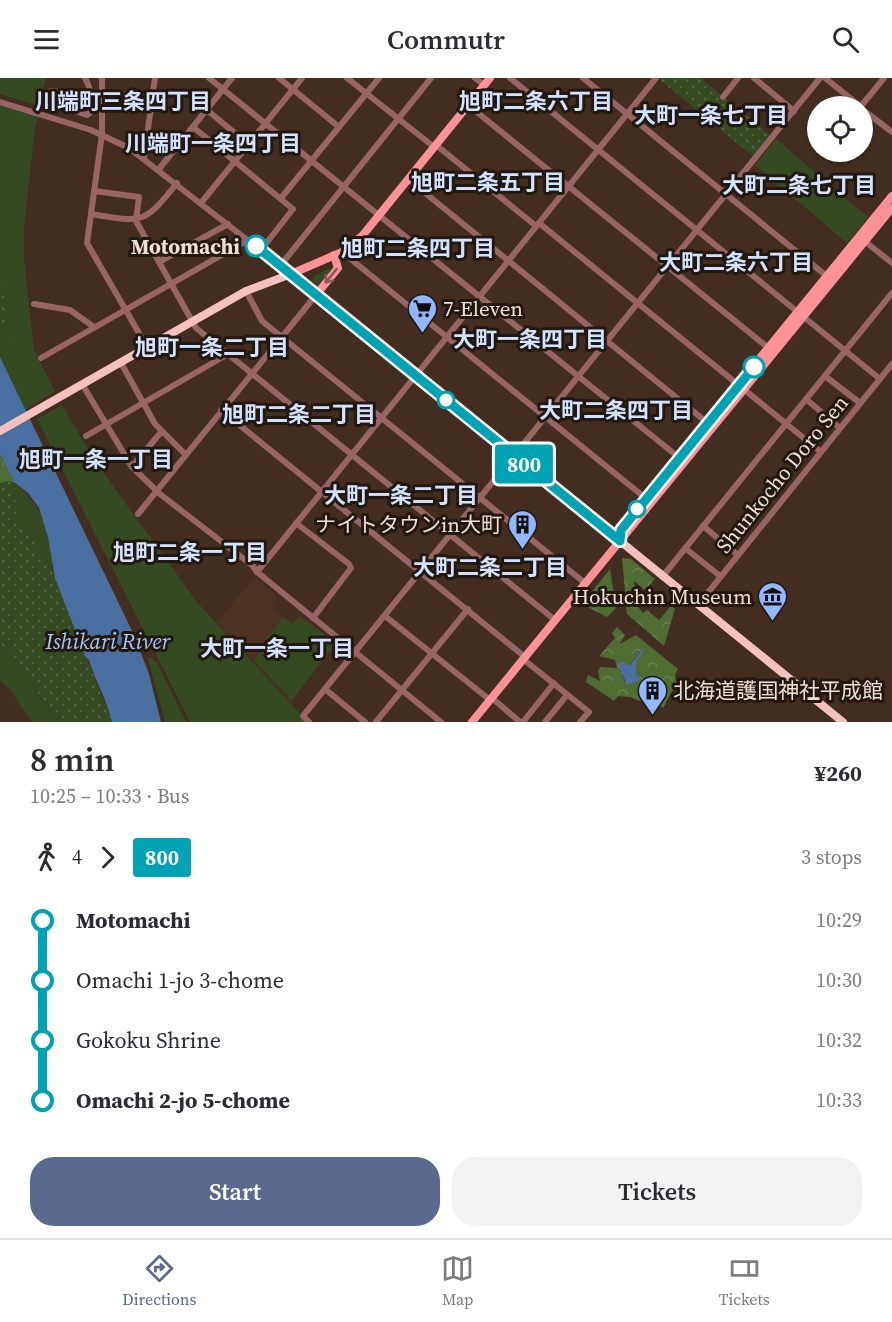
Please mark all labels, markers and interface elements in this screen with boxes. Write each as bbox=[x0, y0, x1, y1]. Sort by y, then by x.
text: Commutr bbox=[387, 21, 505, 58]
icon: menu bbox=[30, 23, 63, 56]
icon: search bbox=[829, 23, 862, 56]
district label: 川端町三条四丁目 bbox=[35, 86, 211, 116]
district label: 旭町二条六丁目 bbox=[459, 86, 613, 116]
map controls bbox=[807, 96, 873, 162]
button: locate bbox=[807, 96, 873, 162]
district label: 大町一条七丁目 bbox=[634, 100, 788, 130]
district label: 川端町一条四丁目 bbox=[125, 128, 301, 158]
district label: 旭町二条五丁目 bbox=[411, 167, 565, 197]
district label: 大町二条七丁目 bbox=[722, 170, 876, 200]
place label: Motomachi bbox=[131, 232, 240, 261]
district label: 旭町二条四丁目 bbox=[341, 233, 495, 263]
marker: Motomachi bbox=[245, 235, 267, 257]
district label: 大町二条六丁目 bbox=[659, 247, 813, 277]
one-way arrow bbox=[324, 268, 338, 283]
supermarket icon: 7-Eleven bbox=[406, 292, 438, 334]
place label: 7-Eleven bbox=[443, 294, 523, 323]
district label: 大町一条四丁目 bbox=[453, 324, 607, 354]
district label: 旭町一条二丁目 bbox=[135, 332, 289, 362]
unlabelled marker bbox=[743, 356, 765, 378]
street label: Shunkocho Doro Sen bbox=[709, 389, 855, 559]
unlabelled marker bbox=[437, 391, 455, 409]
district label: 大町二条四丁目 bbox=[539, 395, 693, 425]
district label: 旭町二条二丁目 bbox=[222, 399, 376, 429]
district label: 旭町一条一丁目 bbox=[19, 444, 173, 474]
line badge: 800 bbox=[490, 444, 558, 484]
text: 800 bbox=[507, 450, 541, 479]
district label: 大町一条二丁目 bbox=[324, 480, 478, 510]
unlabelled marker bbox=[628, 500, 646, 518]
building icon: ナイトタウンin大町 bbox=[507, 508, 539, 550]
place label: ナイトタウンin大町 bbox=[315, 510, 502, 539]
district label: 旭町二条一丁目 bbox=[113, 537, 267, 567]
district label: 大町二条二丁目 bbox=[413, 552, 567, 582]
museum icon: Hokuchin Museum bbox=[757, 580, 789, 622]
place label: Hokuchin Museum bbox=[573, 582, 752, 611]
water label: Ishikari River bbox=[45, 626, 172, 656]
district label: 大町一条一丁目 bbox=[200, 633, 354, 663]
building icon: 北海道護国神社平成館 bbox=[636, 674, 668, 716]
place label: 北海道護国神社平成館 bbox=[673, 676, 883, 705]
text: 8 min bbox=[30, 737, 115, 782]
text: ¥260 bbox=[814, 758, 862, 788]
text: 10:25 – 10:33 · Bus bbox=[30, 782, 189, 810]
icon: walk bbox=[30, 841, 63, 874]
icon: forward bbox=[91, 841, 124, 874]
text: 4 bbox=[72, 843, 82, 871]
text: 800 bbox=[145, 843, 179, 872]
text: 3 stops bbox=[801, 843, 862, 871]
text: Motomachi bbox=[76, 905, 190, 935]
text: 10:29 bbox=[816, 906, 862, 934]
text: Omachi 1-jo 3-chome bbox=[76, 965, 284, 995]
text: 10:30 bbox=[816, 966, 862, 994]
text: Gokoku Shrine bbox=[76, 1025, 221, 1055]
text: 10:32 bbox=[816, 1026, 862, 1054]
text: Omachi 2-jo 5-chome bbox=[76, 1085, 290, 1115]
text: 10:33 bbox=[816, 1086, 862, 1114]
button: Start bbox=[30, 1157, 440, 1226]
button: Tickets bbox=[452, 1157, 862, 1226]
tab: Directions bbox=[122, 1252, 196, 1310]
tab: Map bbox=[441, 1252, 474, 1310]
tab: Tickets bbox=[719, 1252, 770, 1310]

